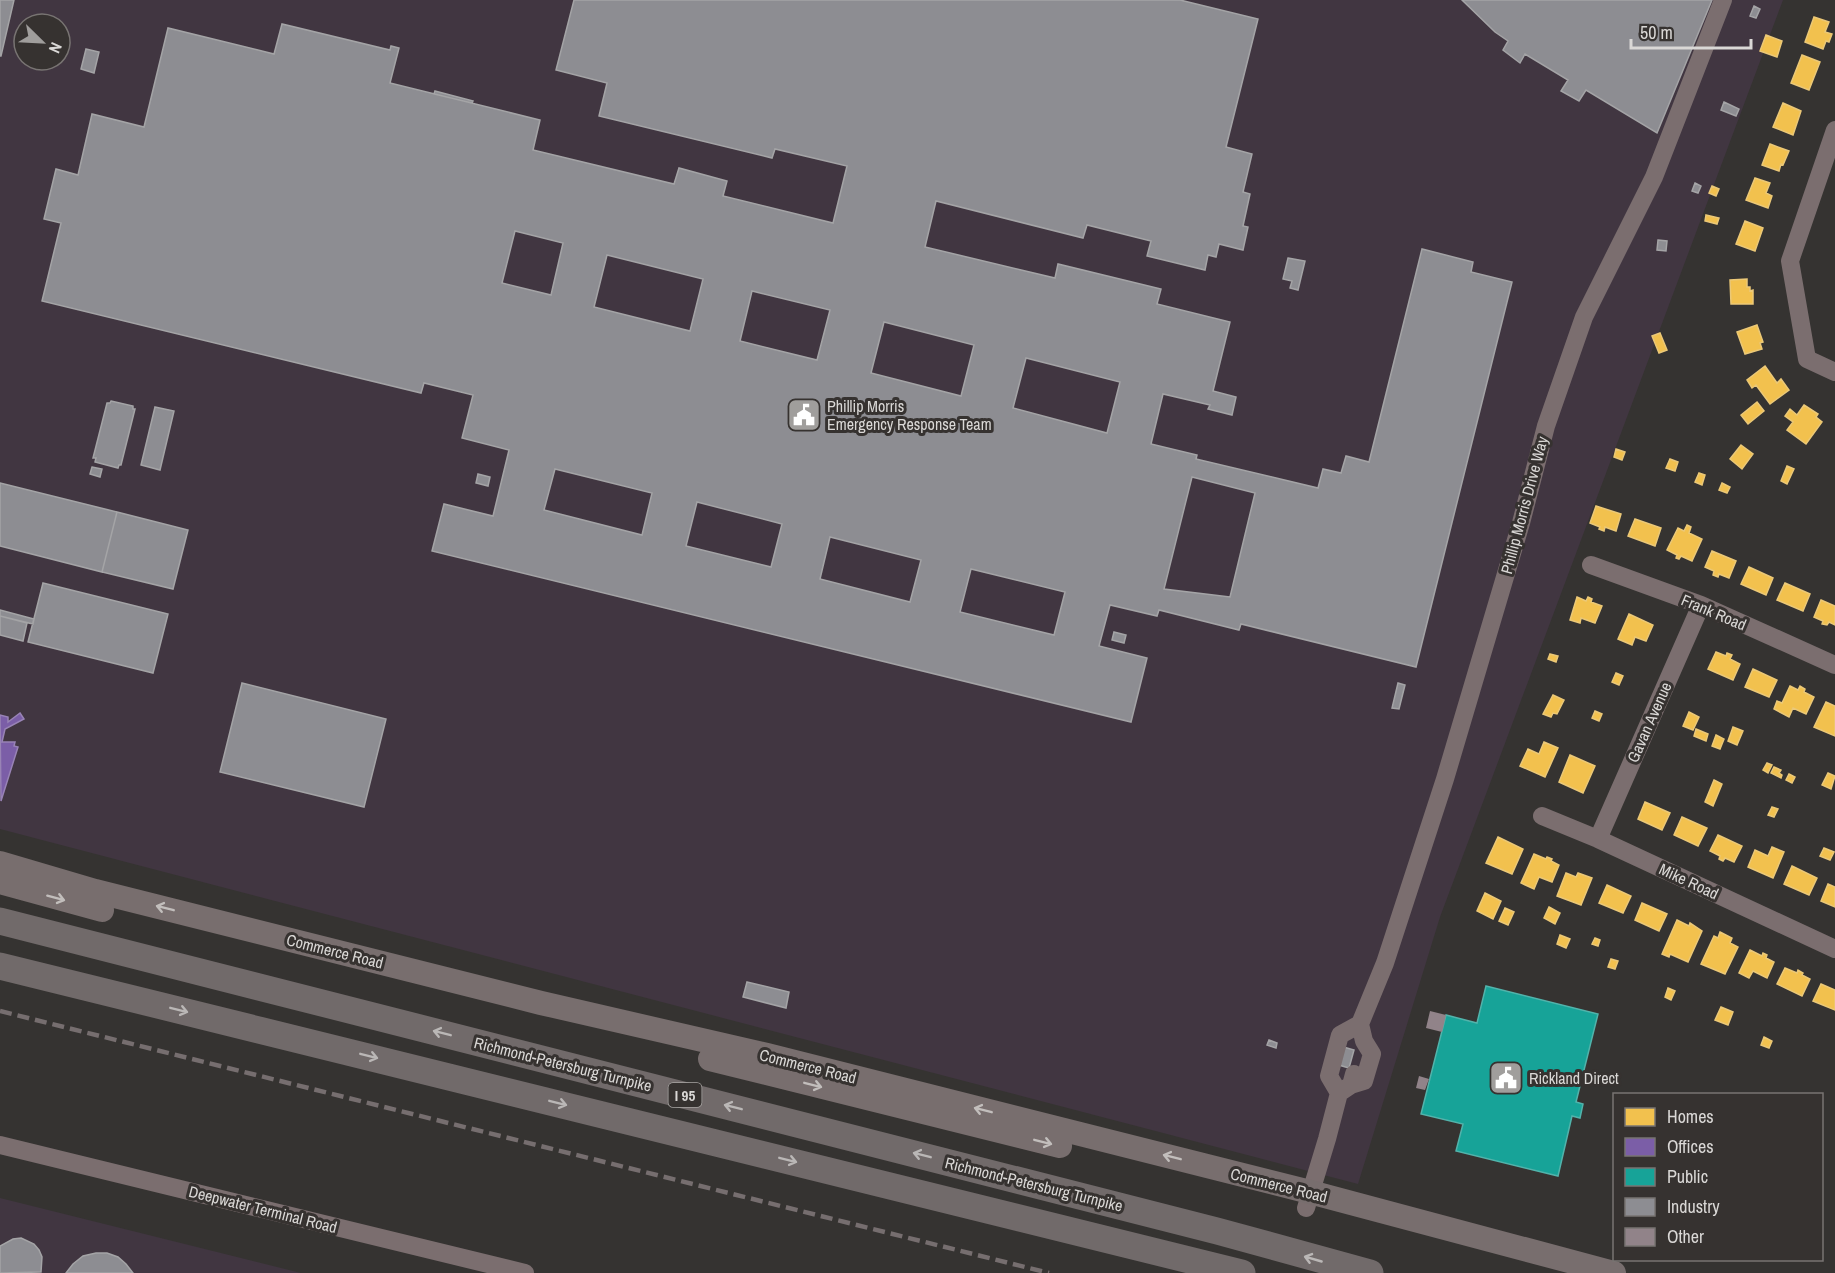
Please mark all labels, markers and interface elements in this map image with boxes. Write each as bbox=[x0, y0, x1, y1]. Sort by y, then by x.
north arrow bbox=[12, 12, 72, 72]
scale bar bbox=[1631, 12, 1751, 50]
text: 50 m bbox=[1640, 20, 1673, 45]
text: N bbox=[44, 39, 68, 57]
place label: Phillip Morris Emergency Response Team bbox=[827, 395, 992, 435]
public building icon: Phillip Morris Emergency Response Team bbox=[786, 397, 822, 433]
street label: Phillip Morris Drive Way bbox=[1495, 433, 1553, 576]
street label: Frank Road bbox=[1678, 588, 1750, 636]
street label: Gavan Avenue bbox=[1621, 678, 1677, 766]
street label: Mike Road bbox=[1656, 858, 1722, 904]
one-way arrow bbox=[46, 893, 65, 905]
one-way arrow bbox=[156, 902, 175, 914]
street label: Commerce Road bbox=[284, 928, 386, 974]
one-way arrow bbox=[169, 1004, 188, 1016]
one-way arrow bbox=[433, 1026, 452, 1038]
street label: Richmond-Petersburg Turnpike bbox=[472, 1031, 654, 1097]
street label: Commerce Road bbox=[757, 1043, 859, 1089]
one-way arrow bbox=[359, 1051, 378, 1063]
public building icon: Rickland Direct bbox=[1488, 1060, 1524, 1096]
place label: Rickland Direct bbox=[1529, 1067, 1619, 1089]
one-way arrow bbox=[804, 1079, 823, 1091]
road number: I 95 bbox=[668, 1083, 702, 1107]
legend bbox=[1613, 1093, 1823, 1261]
one-way arrow bbox=[548, 1098, 567, 1110]
one-way arrow bbox=[724, 1101, 743, 1113]
one-way arrow bbox=[973, 1103, 992, 1115]
text: Homes bbox=[1667, 1104, 1714, 1129]
text: Offices bbox=[1667, 1134, 1714, 1159]
one-way arrow bbox=[1033, 1137, 1052, 1149]
one-way arrow bbox=[913, 1149, 932, 1161]
street label: Richmond-Petersburg Turnpike bbox=[943, 1151, 1125, 1217]
one-way arrow bbox=[1162, 1151, 1181, 1163]
one-way arrow bbox=[778, 1155, 797, 1167]
street label: Commerce Road bbox=[1228, 1162, 1330, 1208]
text: Public bbox=[1667, 1164, 1708, 1189]
street label: Deepwater Terminal Road bbox=[187, 1180, 339, 1238]
text: Industry bbox=[1667, 1194, 1720, 1219]
text: Other bbox=[1667, 1224, 1704, 1249]
one-way arrow bbox=[1304, 1253, 1323, 1264]

